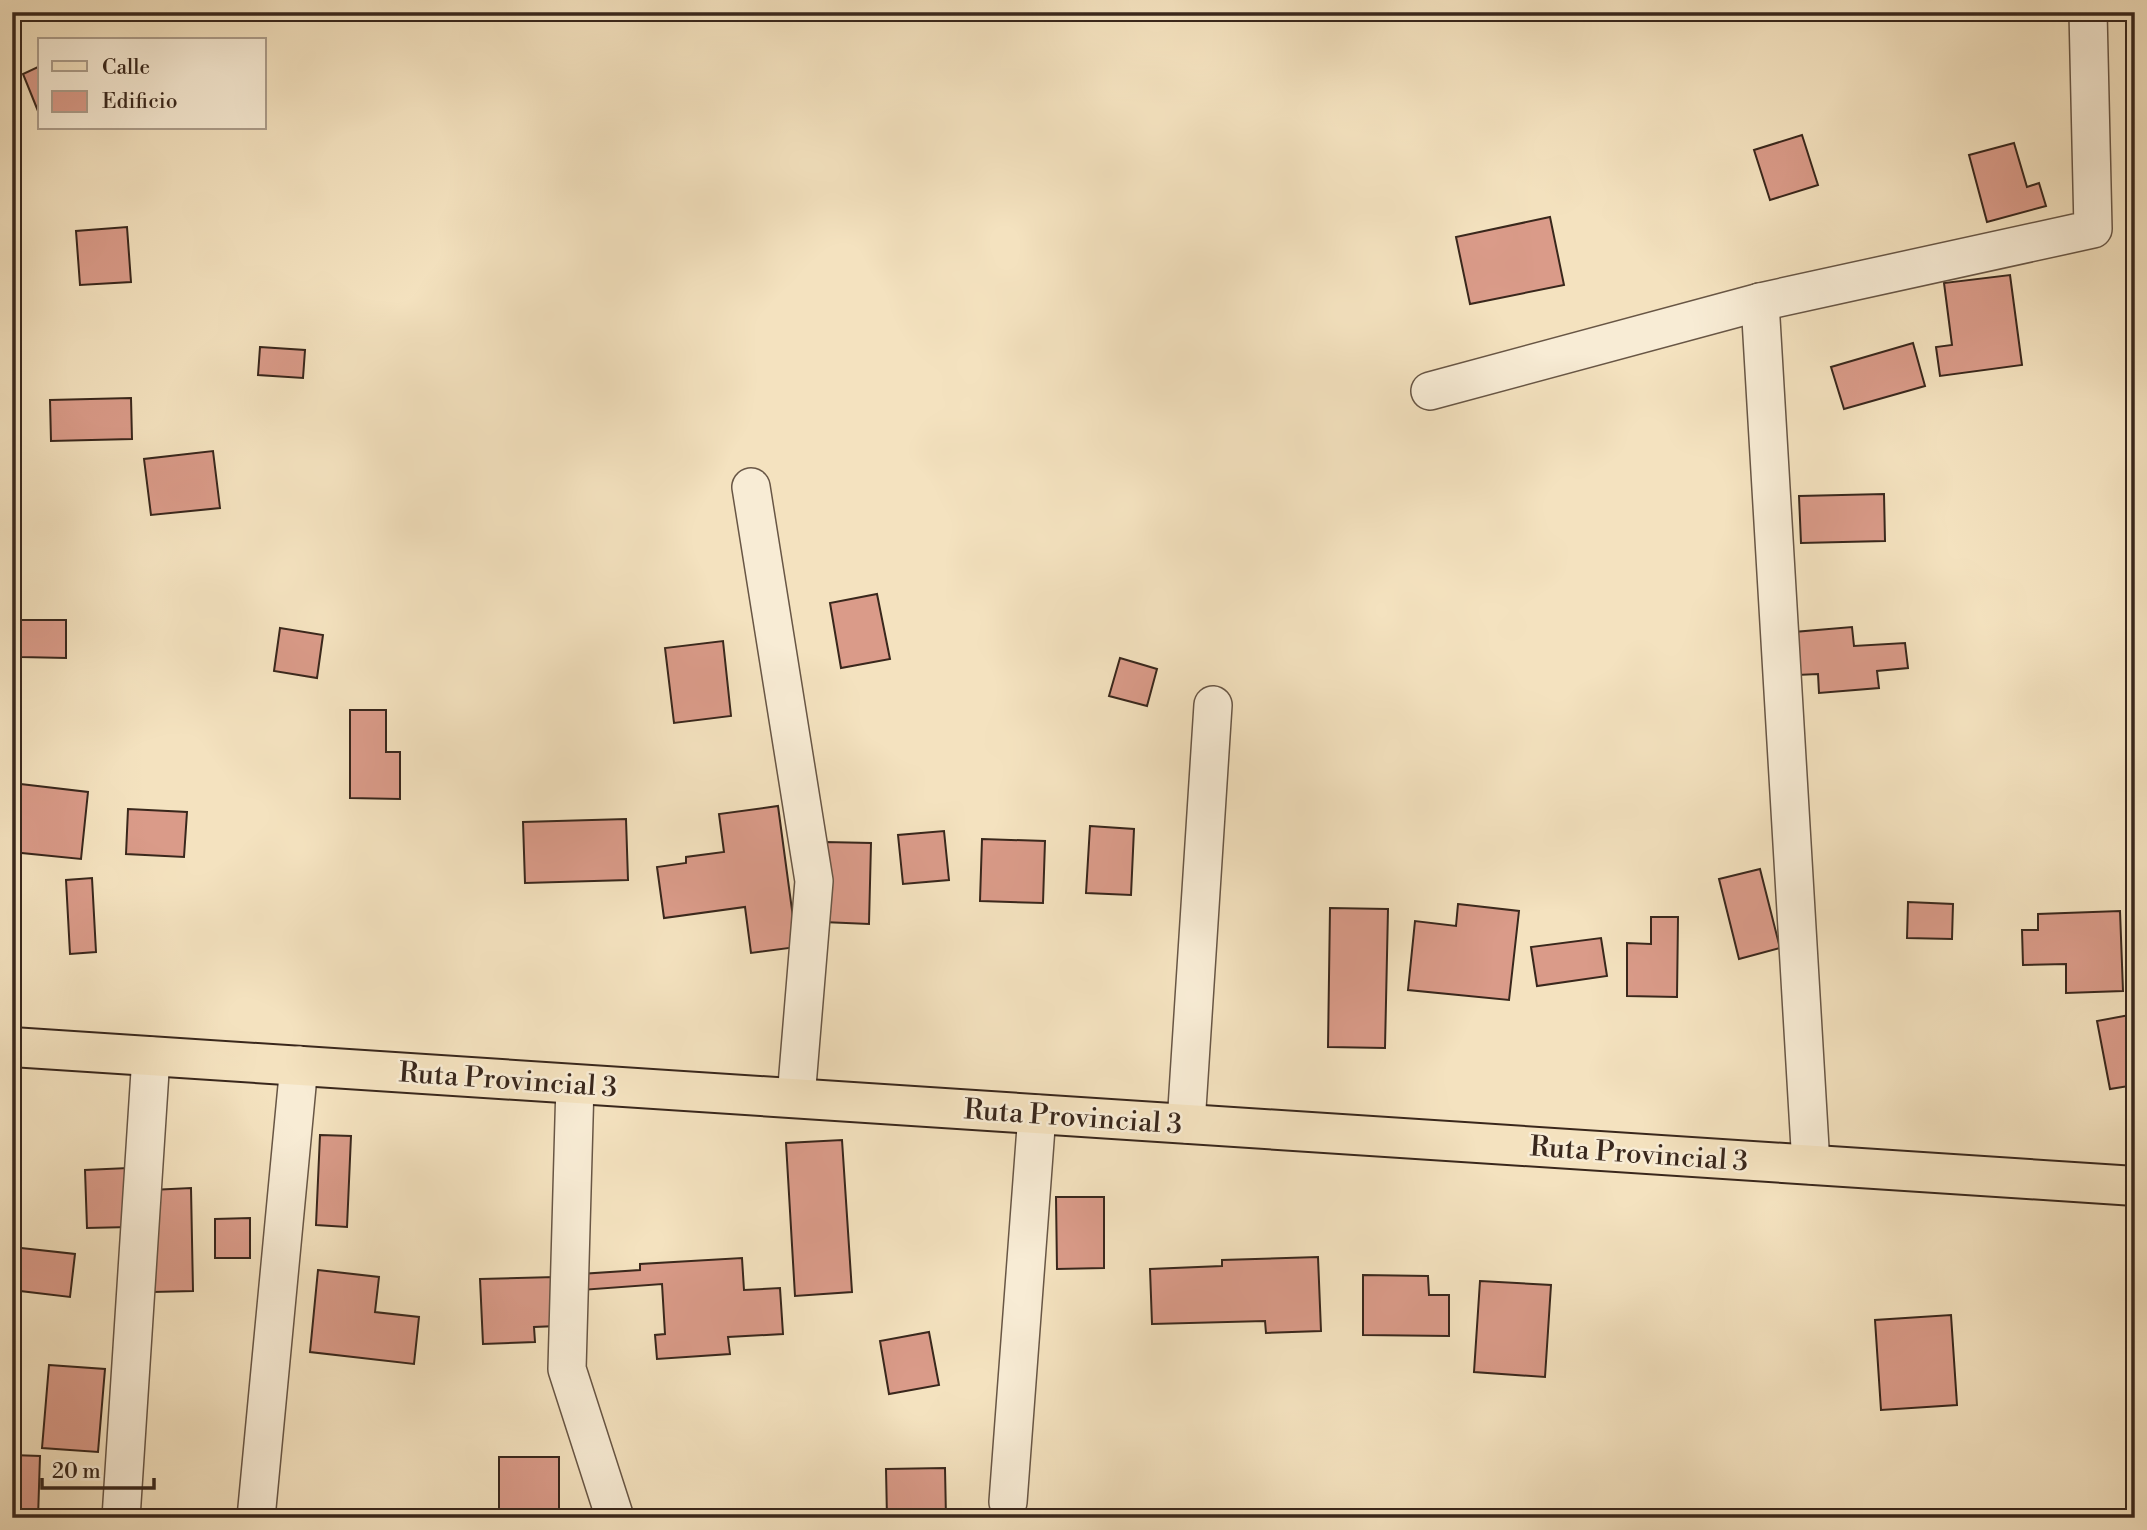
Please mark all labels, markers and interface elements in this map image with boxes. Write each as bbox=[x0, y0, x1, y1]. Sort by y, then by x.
legend bbox=[38, 38, 266, 130]
text: Calle bbox=[102, 55, 150, 81]
text: Edificio bbox=[102, 89, 178, 115]
street label: Ruta Provincial 3 bbox=[398, 1055, 618, 1106]
street label: Ruta Provincial 3 bbox=[963, 1092, 1183, 1143]
street label: Ruta Provincial 3 bbox=[1529, 1129, 1749, 1180]
scale bar bbox=[42, 1446, 154, 1490]
text: 20 m bbox=[52, 1459, 101, 1485]

